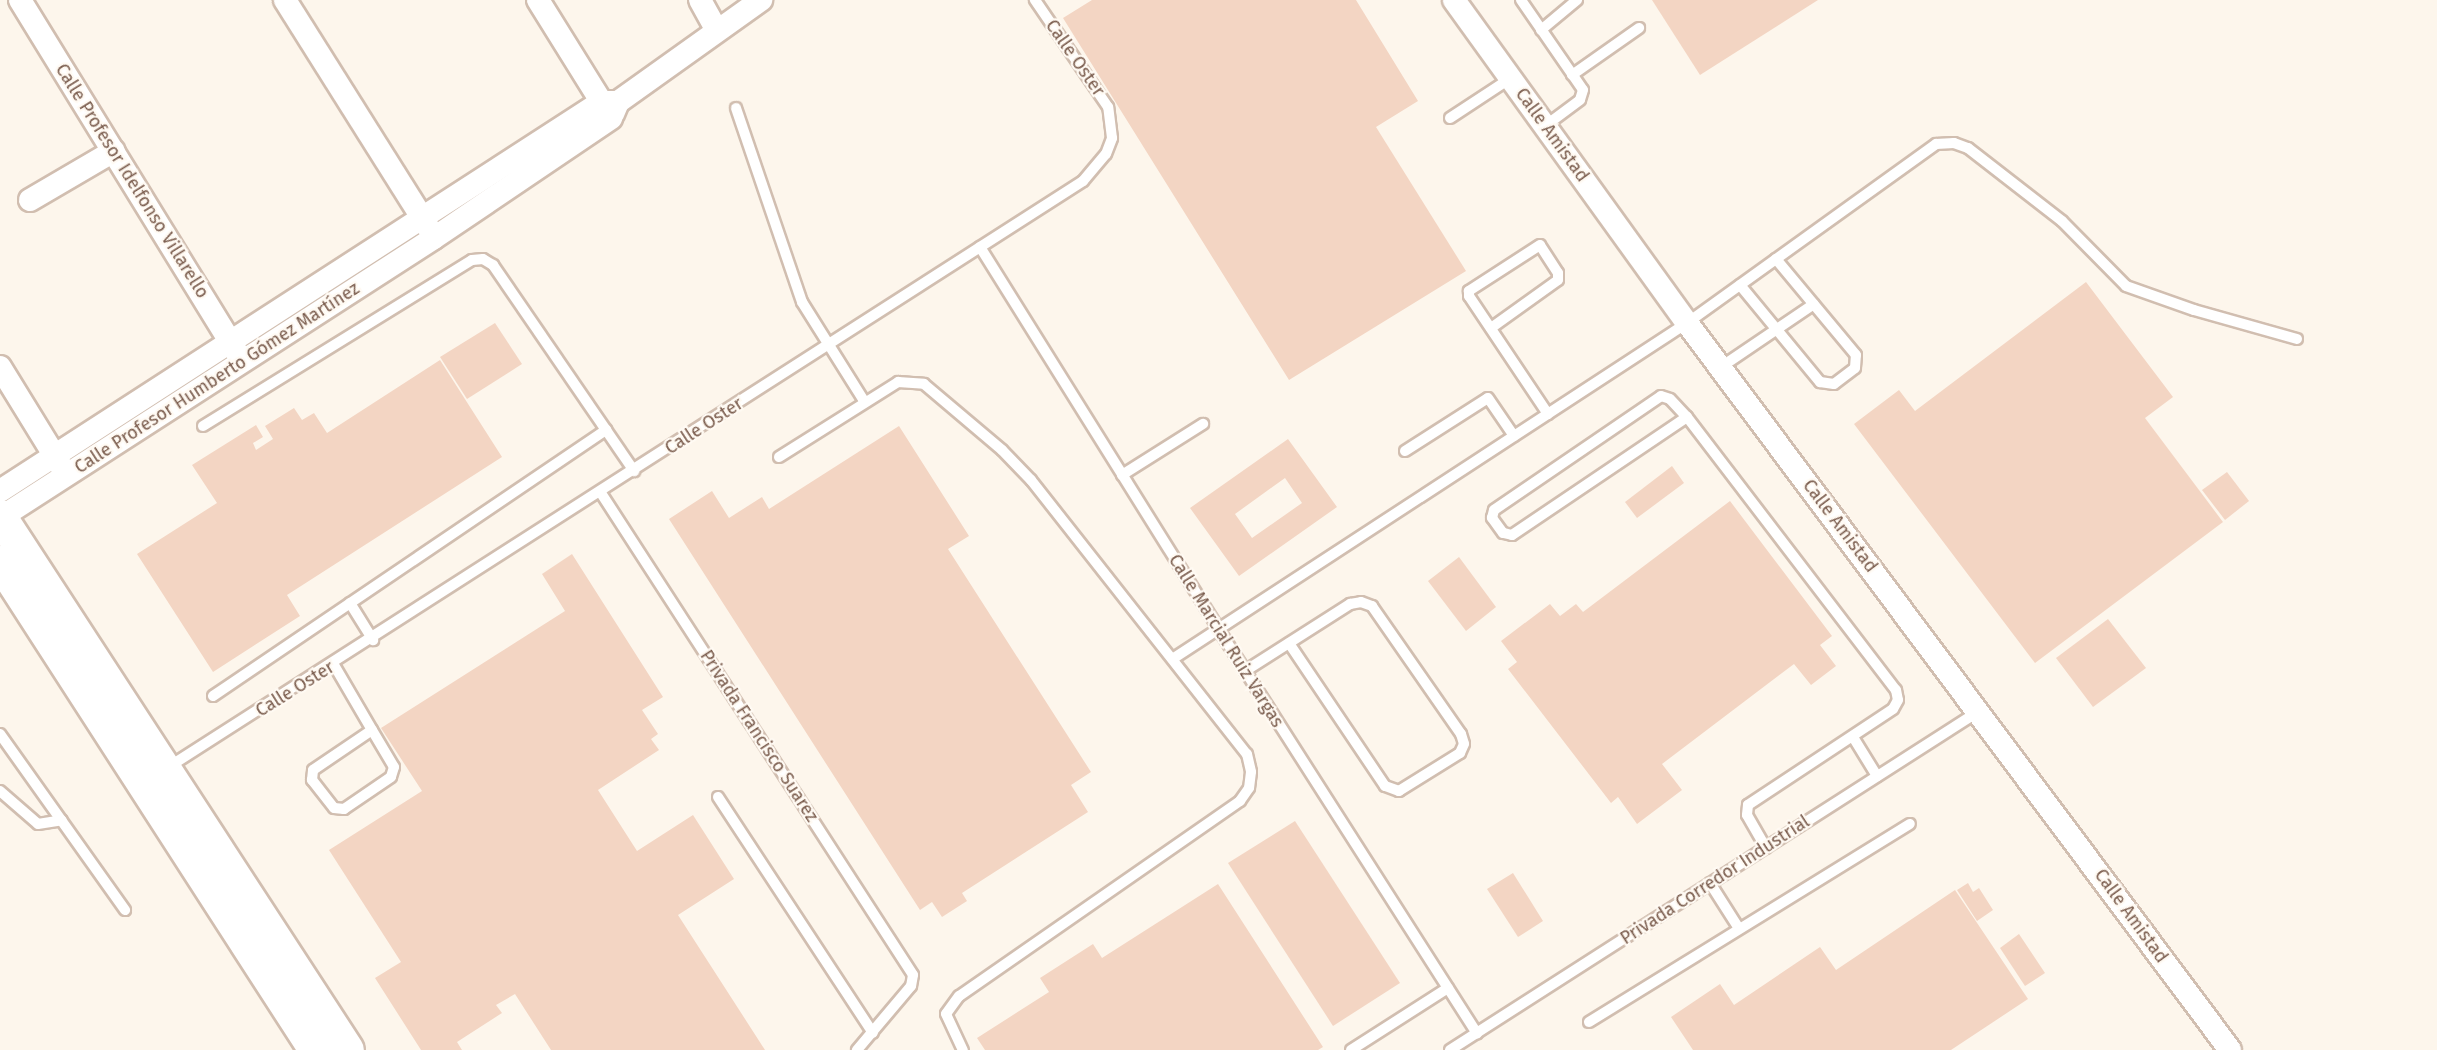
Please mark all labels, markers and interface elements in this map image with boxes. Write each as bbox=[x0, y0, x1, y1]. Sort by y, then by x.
street label: Calle Oster bbox=[1041, 16, 1109, 100]
street label: Calle Profesor Idelfonso Villarello bbox=[51, 60, 213, 302]
street label: Calle Amistad bbox=[1511, 84, 1593, 186]
street label: Calle Profesor Humberto Gómez Martínez bbox=[71, 278, 363, 478]
street label: Calle Oster bbox=[661, 393, 747, 459]
street label: Calle Amistad bbox=[1798, 475, 1882, 577]
street label: Calle Marcial Ruiz Vargas bbox=[1164, 550, 1288, 732]
street label: Privada Francisco Suarez bbox=[695, 646, 823, 826]
street label: Calle Oster bbox=[252, 656, 338, 722]
street label: Privada Corredor Industrial bbox=[1616, 811, 1814, 949]
street label: Calle Amistad bbox=[2090, 865, 2172, 967]

